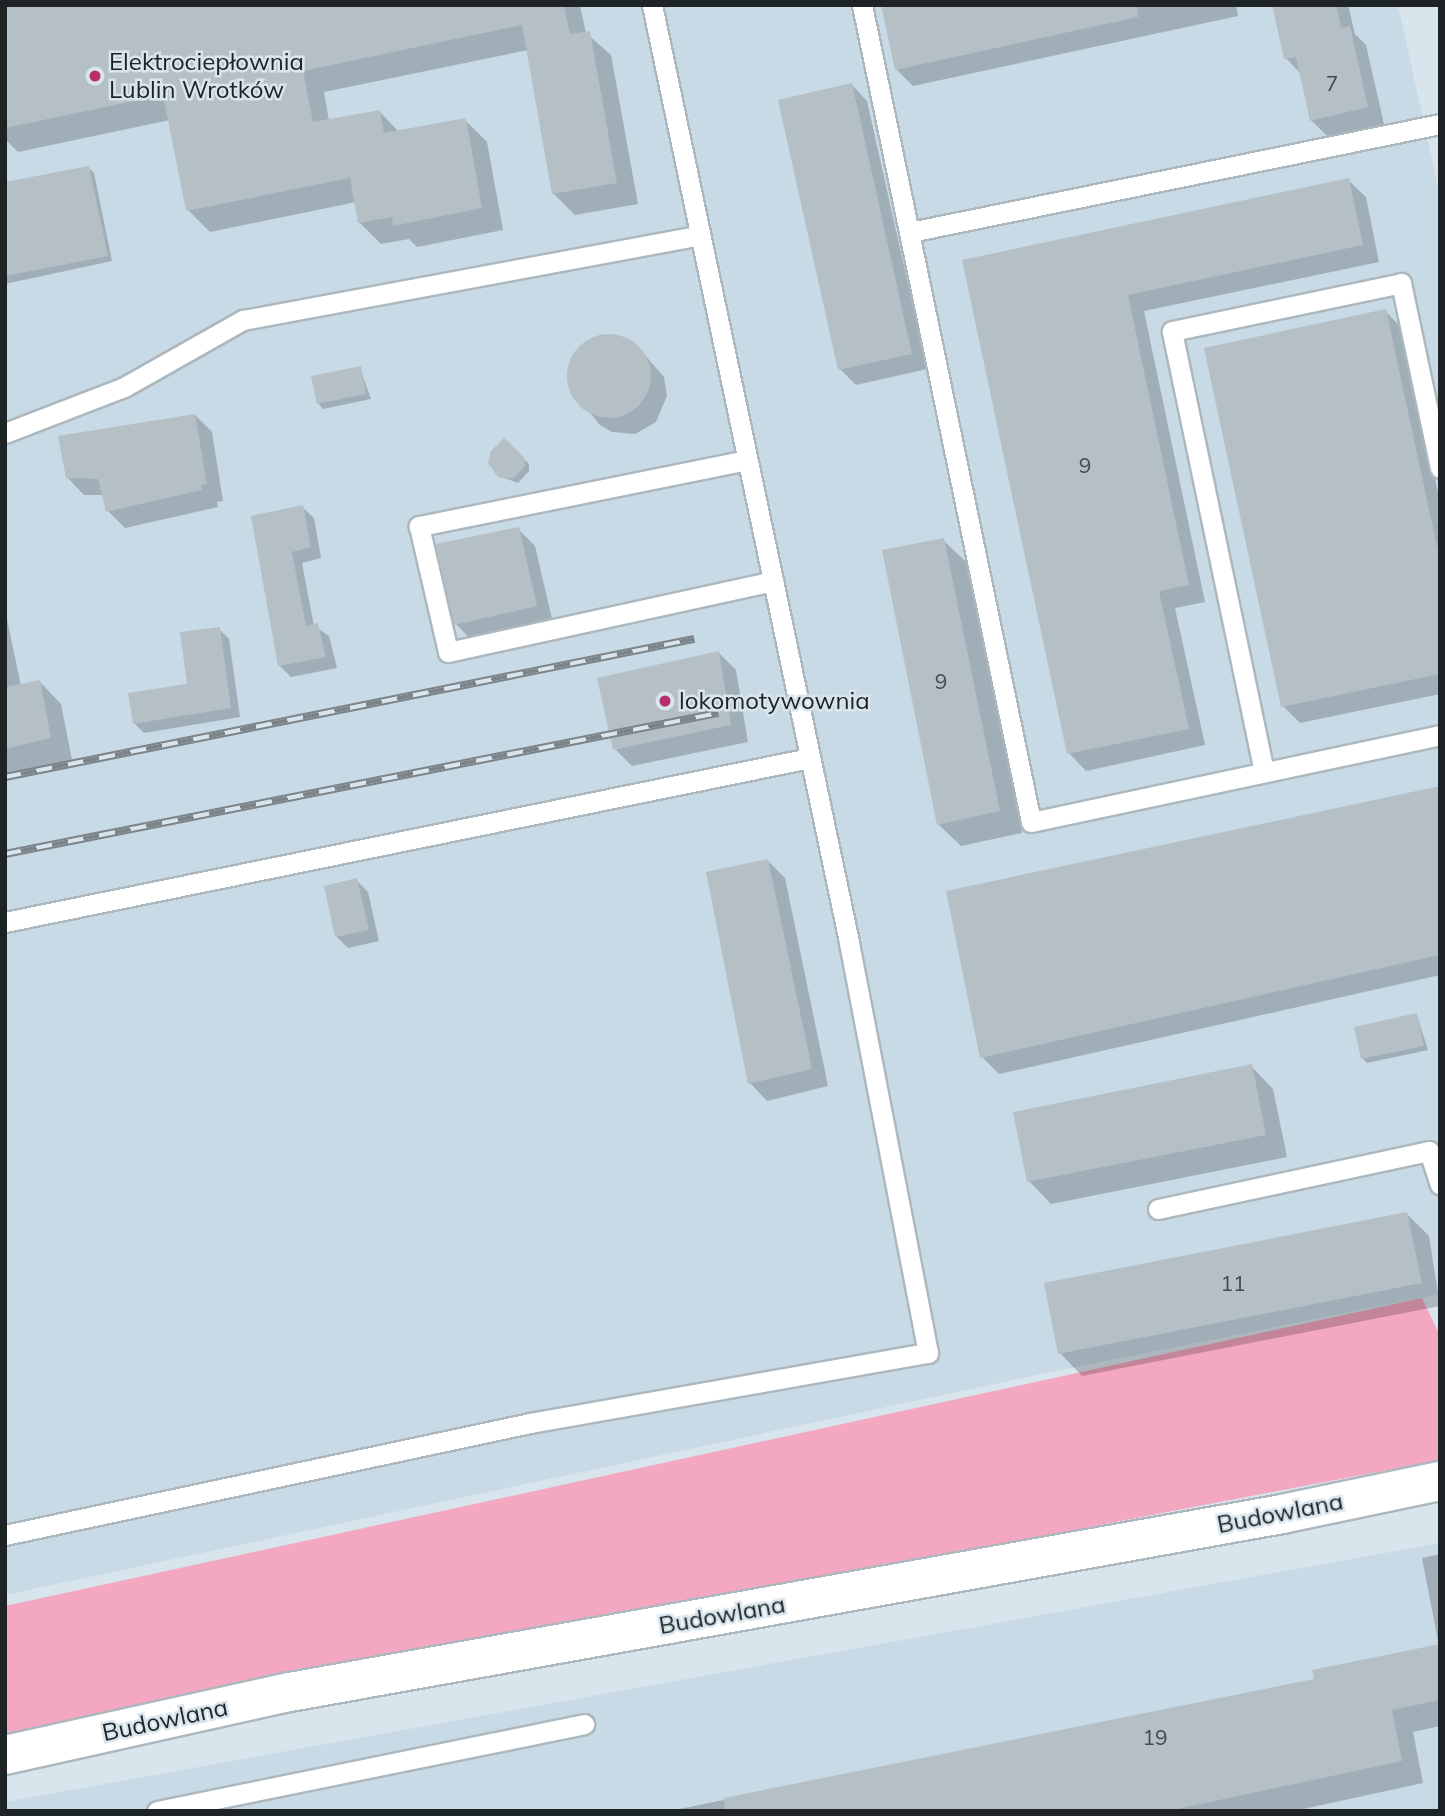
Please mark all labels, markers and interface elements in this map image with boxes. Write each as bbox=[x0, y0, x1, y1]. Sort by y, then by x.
place label: Elektrociepłownia Lublin Wrotków bbox=[109, 48, 304, 104]
marker: Elektrociepłownia Lublin Wrotków bbox=[87, 68, 103, 84]
house number: 7 bbox=[1326, 70, 1338, 96]
house number: 9 bbox=[1079, 452, 1091, 478]
house number: 9 bbox=[935, 668, 947, 694]
place label: lokomotywownia bbox=[679, 687, 870, 715]
marker: lokomotywownia bbox=[657, 693, 673, 709]
house number: 11 bbox=[1220, 1270, 1246, 1296]
street label: Budowlana bbox=[1215, 1487, 1345, 1539]
street label: Budowlana bbox=[657, 1590, 787, 1640]
street label: Budowlana bbox=[100, 1693, 230, 1747]
house number: 19 bbox=[1142, 1724, 1168, 1750]

